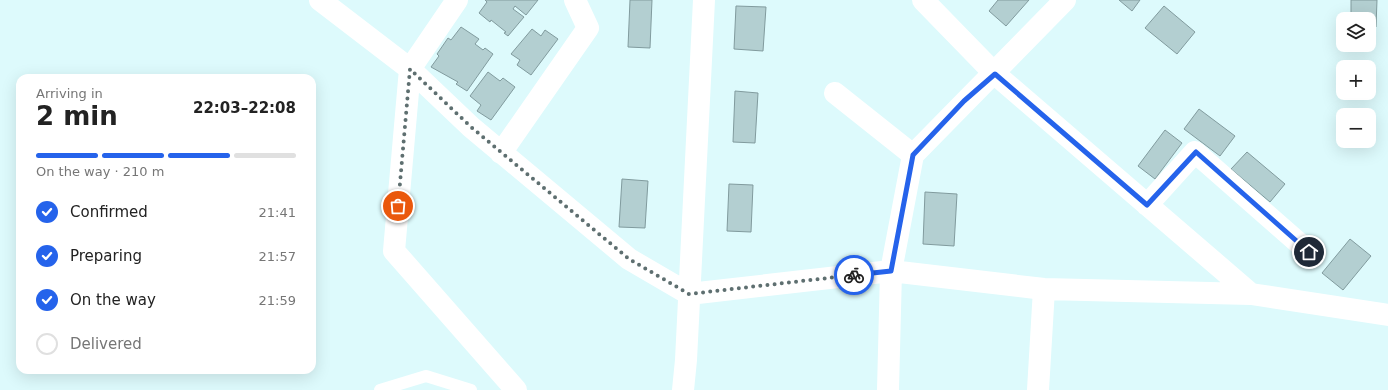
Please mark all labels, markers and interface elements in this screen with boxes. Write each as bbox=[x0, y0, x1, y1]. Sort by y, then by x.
map controls bbox=[1336, 12, 1376, 148]
button: layers bbox=[1336, 12, 1376, 52]
button: + bbox=[1336, 60, 1376, 100]
text: Arriving in bbox=[36, 86, 103, 101]
text: 22:03–22:08 bbox=[193, 99, 296, 117]
text: 2 min bbox=[36, 101, 118, 131]
button: − bbox=[1336, 108, 1376, 148]
text: On the way · 210 m bbox=[36, 164, 164, 179]
pin bbox=[381, 189, 415, 223]
icon: bag bbox=[387, 195, 409, 217]
icon: check bbox=[36, 201, 58, 223]
text: Confirmed bbox=[70, 203, 148, 221]
text: 21:41 bbox=[259, 205, 296, 220]
pin bbox=[1292, 235, 1326, 269]
icon: home bbox=[1298, 241, 1320, 263]
icon: check bbox=[36, 245, 58, 267]
text: Preparing bbox=[70, 247, 142, 265]
text: 21:57 bbox=[259, 249, 296, 264]
courier bbox=[834, 255, 874, 295]
icon: bike bbox=[843, 264, 865, 286]
icon: check bbox=[36, 289, 58, 311]
text: On the way bbox=[70, 291, 156, 309]
text: 21:59 bbox=[259, 293, 296, 308]
text: Delivered bbox=[70, 335, 142, 353]

